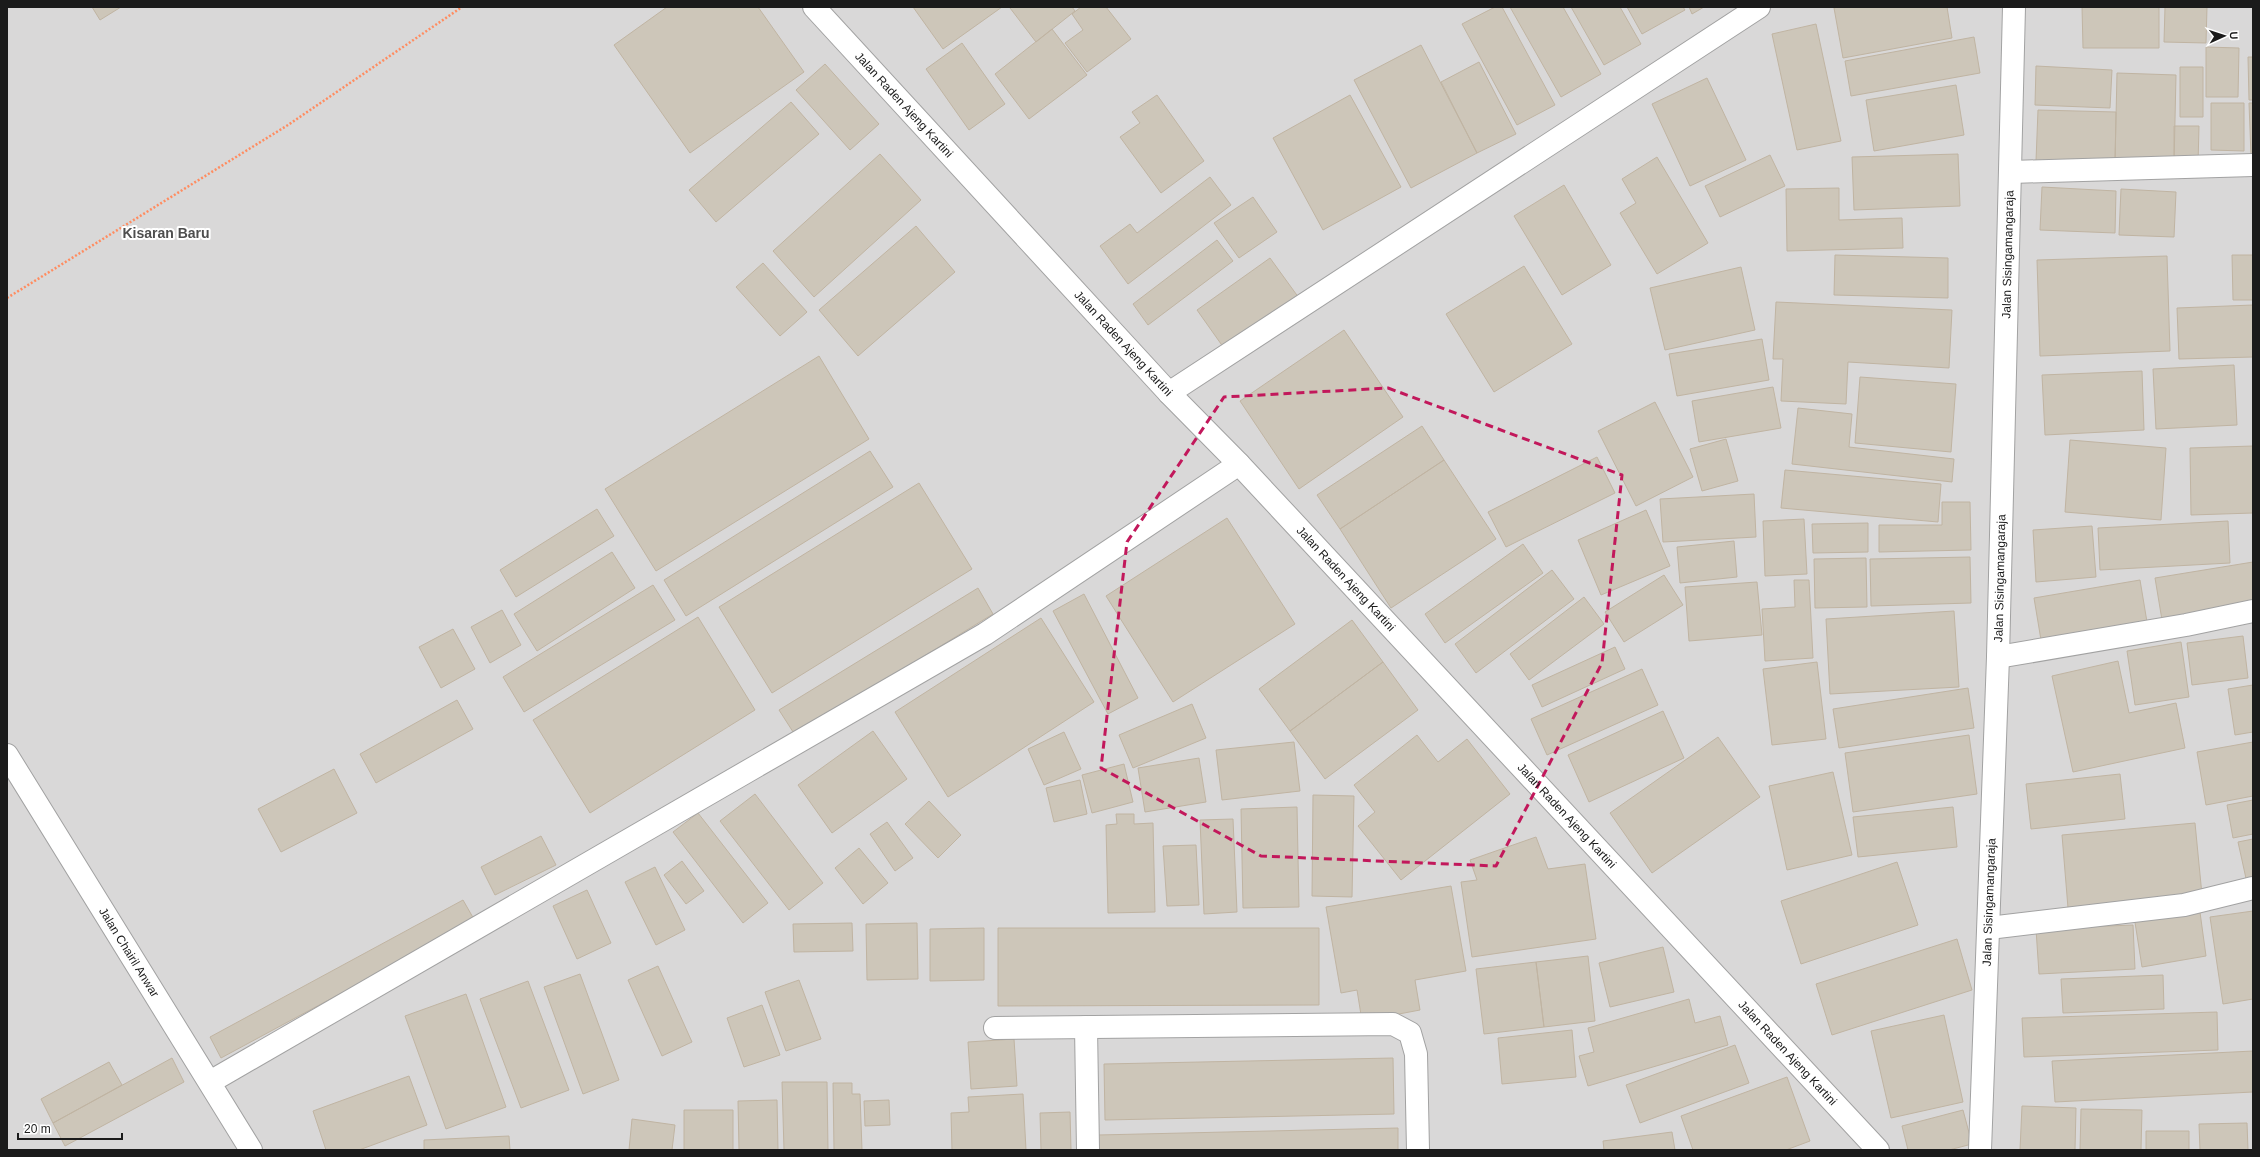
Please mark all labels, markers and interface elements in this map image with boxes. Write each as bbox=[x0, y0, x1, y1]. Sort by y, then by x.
north arrow bbox=[2204, 16, 2244, 56]
text: U bbox=[2228, 31, 2240, 40]
street label: Jalan Raden Ajeng Kartini bbox=[852, 49, 956, 161]
street label: Jalan Sisingamangaraja bbox=[1999, 190, 2016, 319]
district label: Kisaran Baru bbox=[122, 225, 210, 241]
street label: Jalan Raden Ajeng Kartini bbox=[1071, 288, 1175, 399]
street label: Jalan Sisingamangaraja bbox=[1991, 514, 2009, 643]
street label: Jalan Raden Ajeng Kartini bbox=[1294, 523, 1398, 634]
street label: Jalan Raden Ajeng Kartini bbox=[1514, 760, 1619, 871]
street label: Jalan Sisingamangaraja bbox=[1980, 837, 1998, 967]
street label: Jalan Chairil Anwar bbox=[96, 905, 162, 1000]
street label: Jalan Raden Ajeng Kartini bbox=[1735, 998, 1840, 1108]
scale bar bbox=[18, 1115, 122, 1141]
text: 20 m bbox=[24, 1122, 51, 1136]

